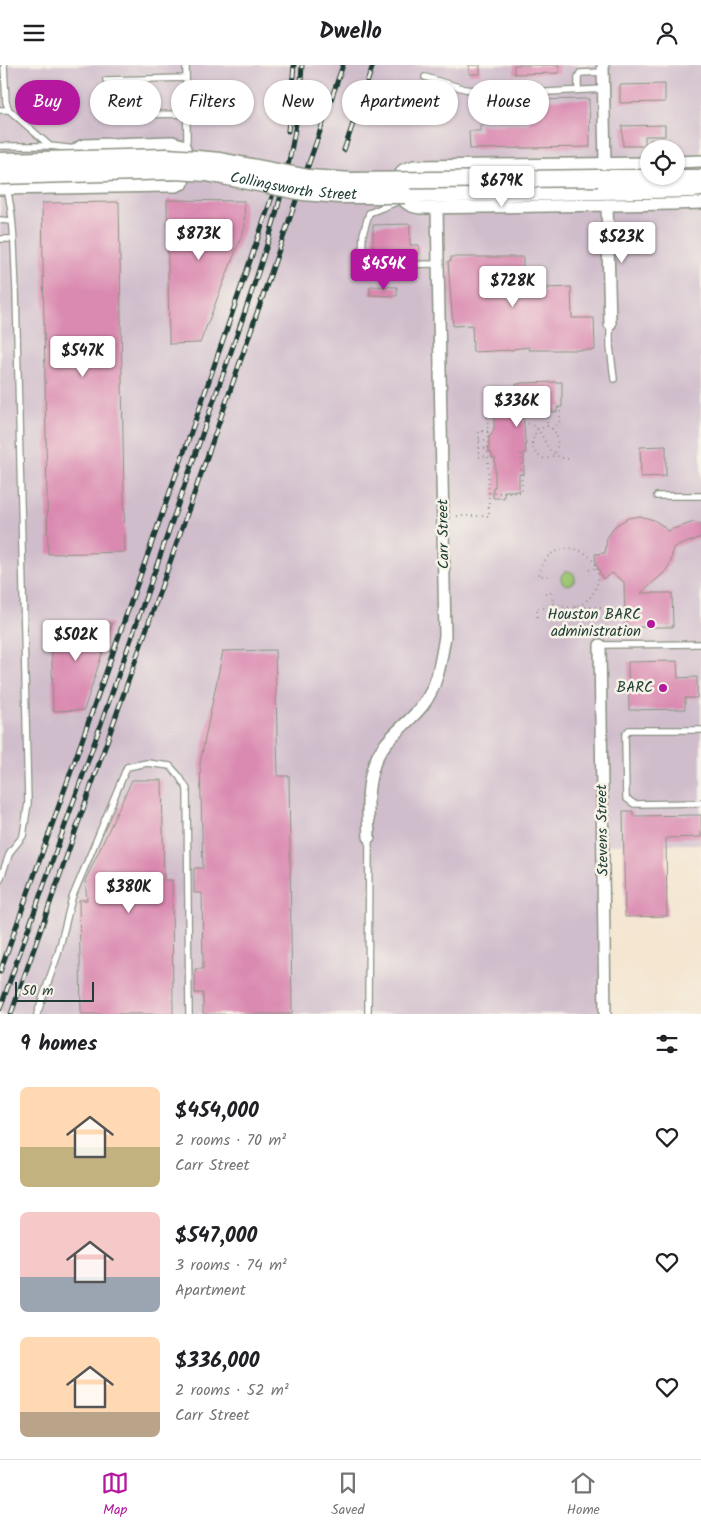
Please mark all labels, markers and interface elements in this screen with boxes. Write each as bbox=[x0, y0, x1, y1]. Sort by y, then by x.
text: Dwello bbox=[319, 15, 382, 50]
icon: menu bbox=[20, 19, 48, 47]
icon: person bbox=[653, 19, 681, 47]
chip: Buy bbox=[15, 80, 80, 125]
chip: Rent bbox=[90, 80, 161, 125]
chip: Filters bbox=[171, 80, 254, 125]
chip: New bbox=[264, 80, 332, 125]
chip: Apartment bbox=[342, 80, 458, 125]
chip: House bbox=[468, 80, 549, 125]
map controls bbox=[640, 140, 685, 185]
button: locate bbox=[640, 140, 685, 185]
pin: $679K bbox=[467, 165, 537, 208]
street label: Collingsworth Street bbox=[228, 166, 357, 207]
text: $679K bbox=[480, 169, 524, 194]
pin: $873K bbox=[164, 219, 234, 261]
pin: $523K bbox=[587, 221, 657, 264]
text: $873K bbox=[177, 222, 221, 247]
text: $523K bbox=[599, 225, 645, 250]
pin: $454K bbox=[349, 249, 419, 291]
text: $454K bbox=[362, 252, 406, 277]
pin: $728K bbox=[478, 265, 548, 308]
text: $728K bbox=[490, 269, 536, 294]
pin: $547K bbox=[48, 335, 118, 378]
text: $547K bbox=[61, 339, 105, 364]
pin: $336K bbox=[482, 385, 552, 428]
text: $336K bbox=[494, 389, 540, 414]
street label: Carr Street bbox=[431, 499, 457, 569]
place label: Houston BARC administration bbox=[548, 603, 641, 644]
marker: Houston BARC administration bbox=[645, 618, 657, 630]
pin: $502K bbox=[41, 619, 111, 662]
text: $502K bbox=[54, 623, 98, 648]
place label: BARC bbox=[617, 676, 653, 700]
marker: BARC bbox=[657, 682, 669, 694]
street label: Stevens Street bbox=[590, 784, 616, 876]
pin: $380K bbox=[94, 871, 164, 914]
text: $380K bbox=[106, 875, 152, 900]
scale bar bbox=[15, 979, 94, 1002]
text: 50 m bbox=[22, 980, 53, 1002]
text: 9 homes bbox=[20, 1028, 97, 1061]
icon: filters bbox=[653, 1030, 681, 1058]
text: $454,000 bbox=[175, 1095, 259, 1128]
icon: home bbox=[60, 1107, 120, 1167]
icon: heart bbox=[653, 1123, 681, 1151]
text: 2 rooms · 70 m² bbox=[175, 1128, 286, 1153]
text: Carr Street bbox=[175, 1153, 250, 1178]
text: $547,000 bbox=[175, 1220, 257, 1253]
icon: home bbox=[60, 1232, 120, 1292]
icon: heart bbox=[653, 1248, 681, 1276]
text: 3 rooms · 74 m² bbox=[175, 1253, 287, 1278]
text: Apartment bbox=[175, 1278, 246, 1303]
text: $336,000 bbox=[175, 1345, 260, 1378]
icon: home bbox=[60, 1357, 120, 1417]
icon: heart bbox=[653, 1373, 681, 1401]
text: 2 rooms · 52 m² bbox=[175, 1378, 289, 1403]
text: Carr Street bbox=[175, 1403, 250, 1428]
tab: Map bbox=[101, 1469, 129, 1521]
tab: Saved bbox=[331, 1469, 365, 1521]
tab: Home bbox=[567, 1469, 600, 1521]

